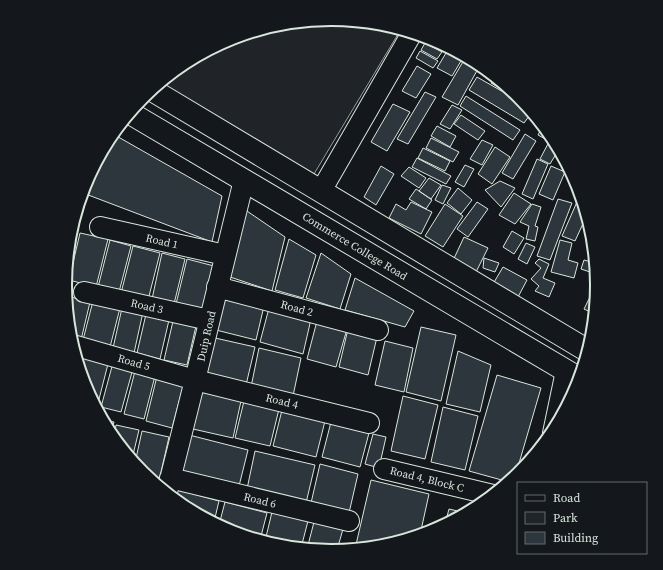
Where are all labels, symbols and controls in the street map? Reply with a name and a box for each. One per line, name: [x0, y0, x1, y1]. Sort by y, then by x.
street label: Commerce College Road: [299, 209, 411, 284]
street label: Road 1: [144, 230, 180, 253]
street label: Road 3: [129, 295, 165, 318]
street label: Road 2: [279, 297, 315, 320]
street label: Duip Road: [193, 309, 220, 363]
street label: Road 5: [116, 351, 152, 374]
street label: Road 4: [264, 390, 300, 413]
street label: Road 4, Block C: [388, 463, 465, 496]
legend: [517, 482, 647, 554]
street label: Road 6: [242, 489, 278, 512]
text: Road: [553, 490, 580, 506]
text: Park: [553, 510, 578, 526]
text: Building: [553, 530, 598, 546]

